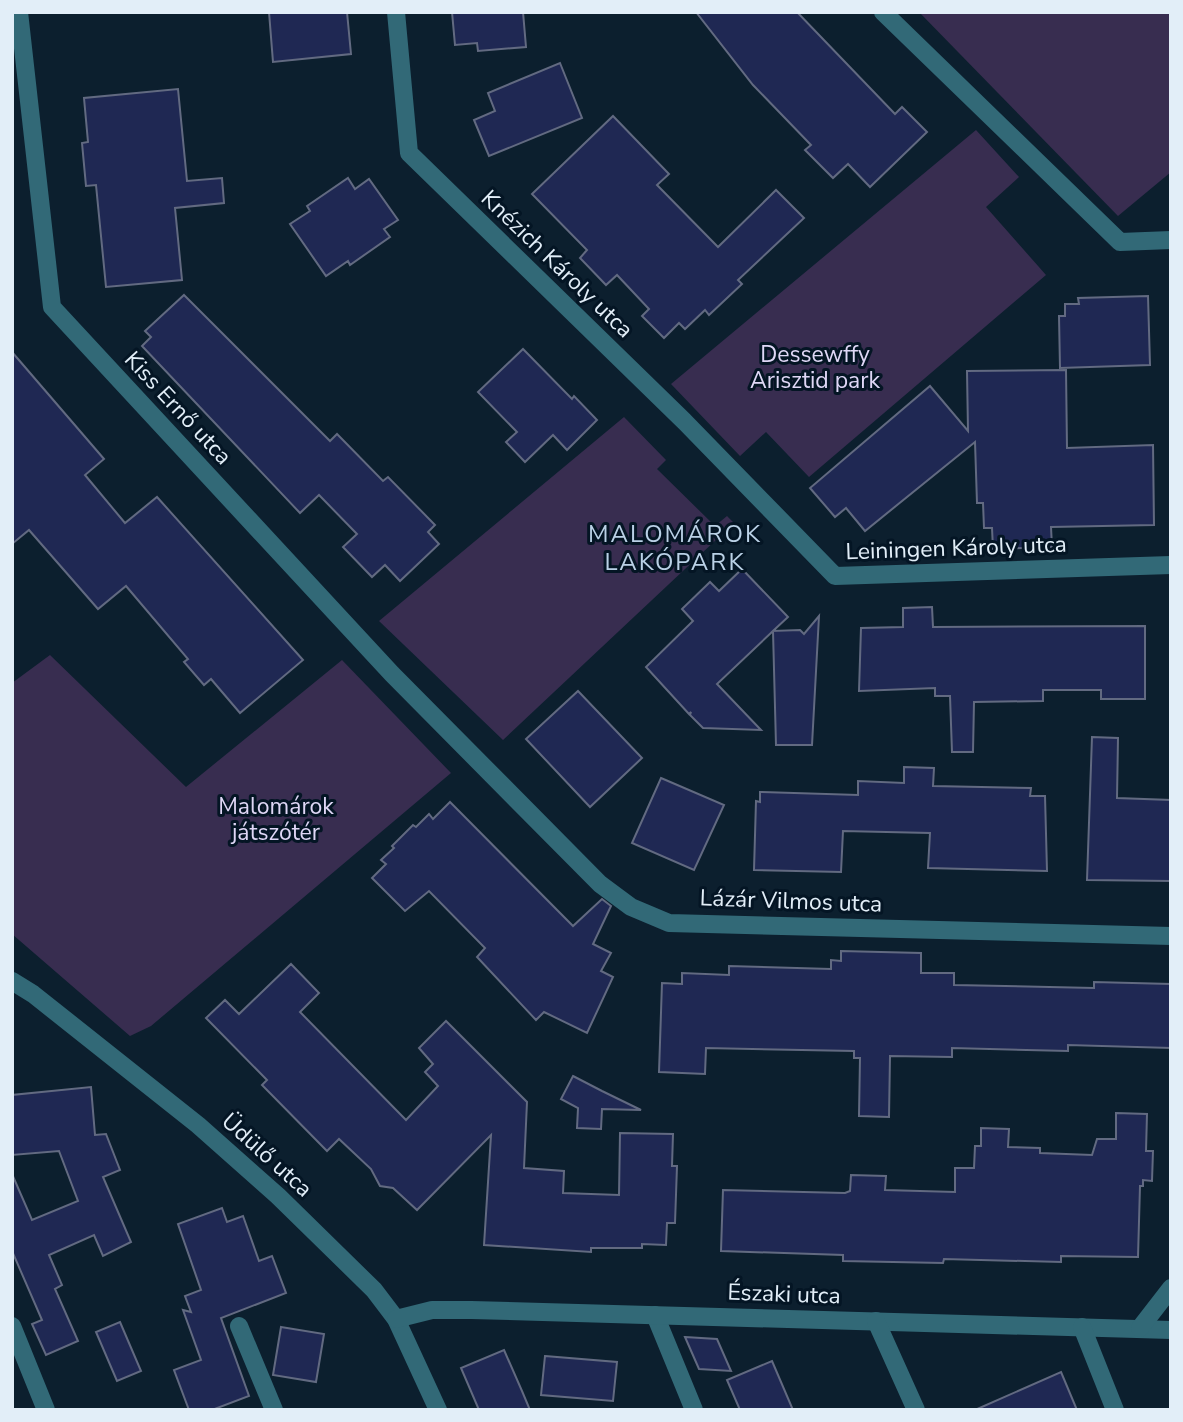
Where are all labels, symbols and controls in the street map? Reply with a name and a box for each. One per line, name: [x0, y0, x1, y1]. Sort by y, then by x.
street label: Knézich Károly utca: [474, 183, 640, 345]
park label: Dessewffy Arisztid park: [750, 339, 880, 396]
street label: Kiss Ernő utca: [117, 344, 239, 472]
district label: MALOMÁROK LAKÓPARK: [588, 518, 762, 578]
street label: Leiningen Károly utca: [845, 529, 1067, 567]
park label: Malomárok játszótér: [218, 791, 334, 848]
street label: Lázár Vilmos utca: [699, 882, 883, 920]
street label: Üdülő utca: [215, 1106, 319, 1204]
street label: Északi utca: [727, 1277, 841, 1311]

